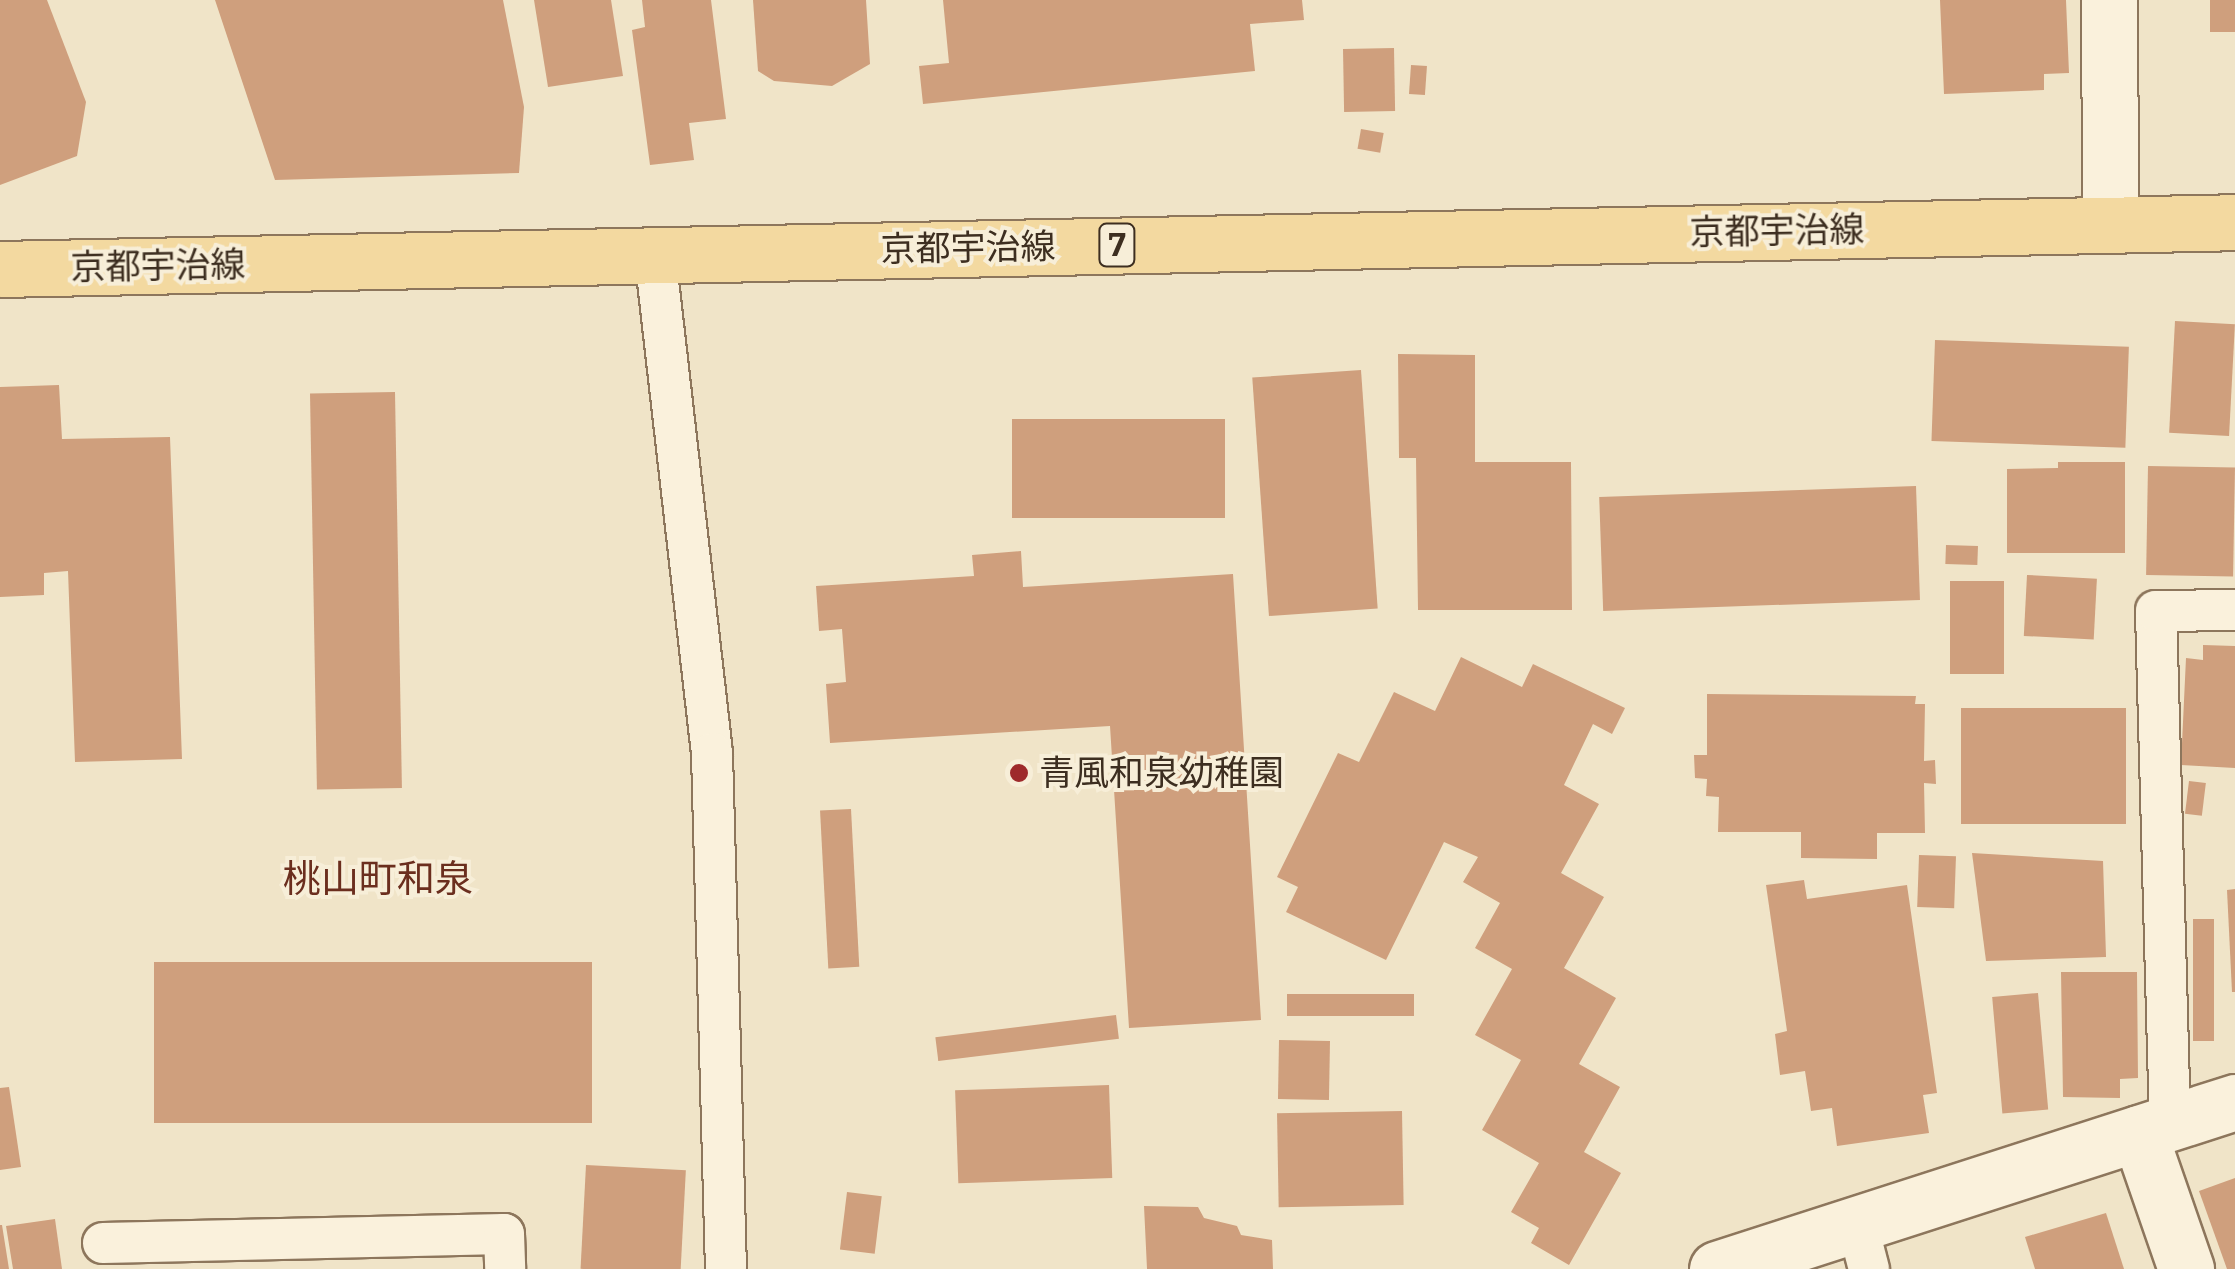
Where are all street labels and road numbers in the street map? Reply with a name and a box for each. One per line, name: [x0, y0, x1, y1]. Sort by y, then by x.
street label: 京都宇治線: [1689, 208, 1865, 254]
road number: 7: [1097, 218, 1137, 272]
street label: 京都宇治線: [880, 225, 1056, 271]
street label: 京都宇治線: [70, 243, 246, 289]

